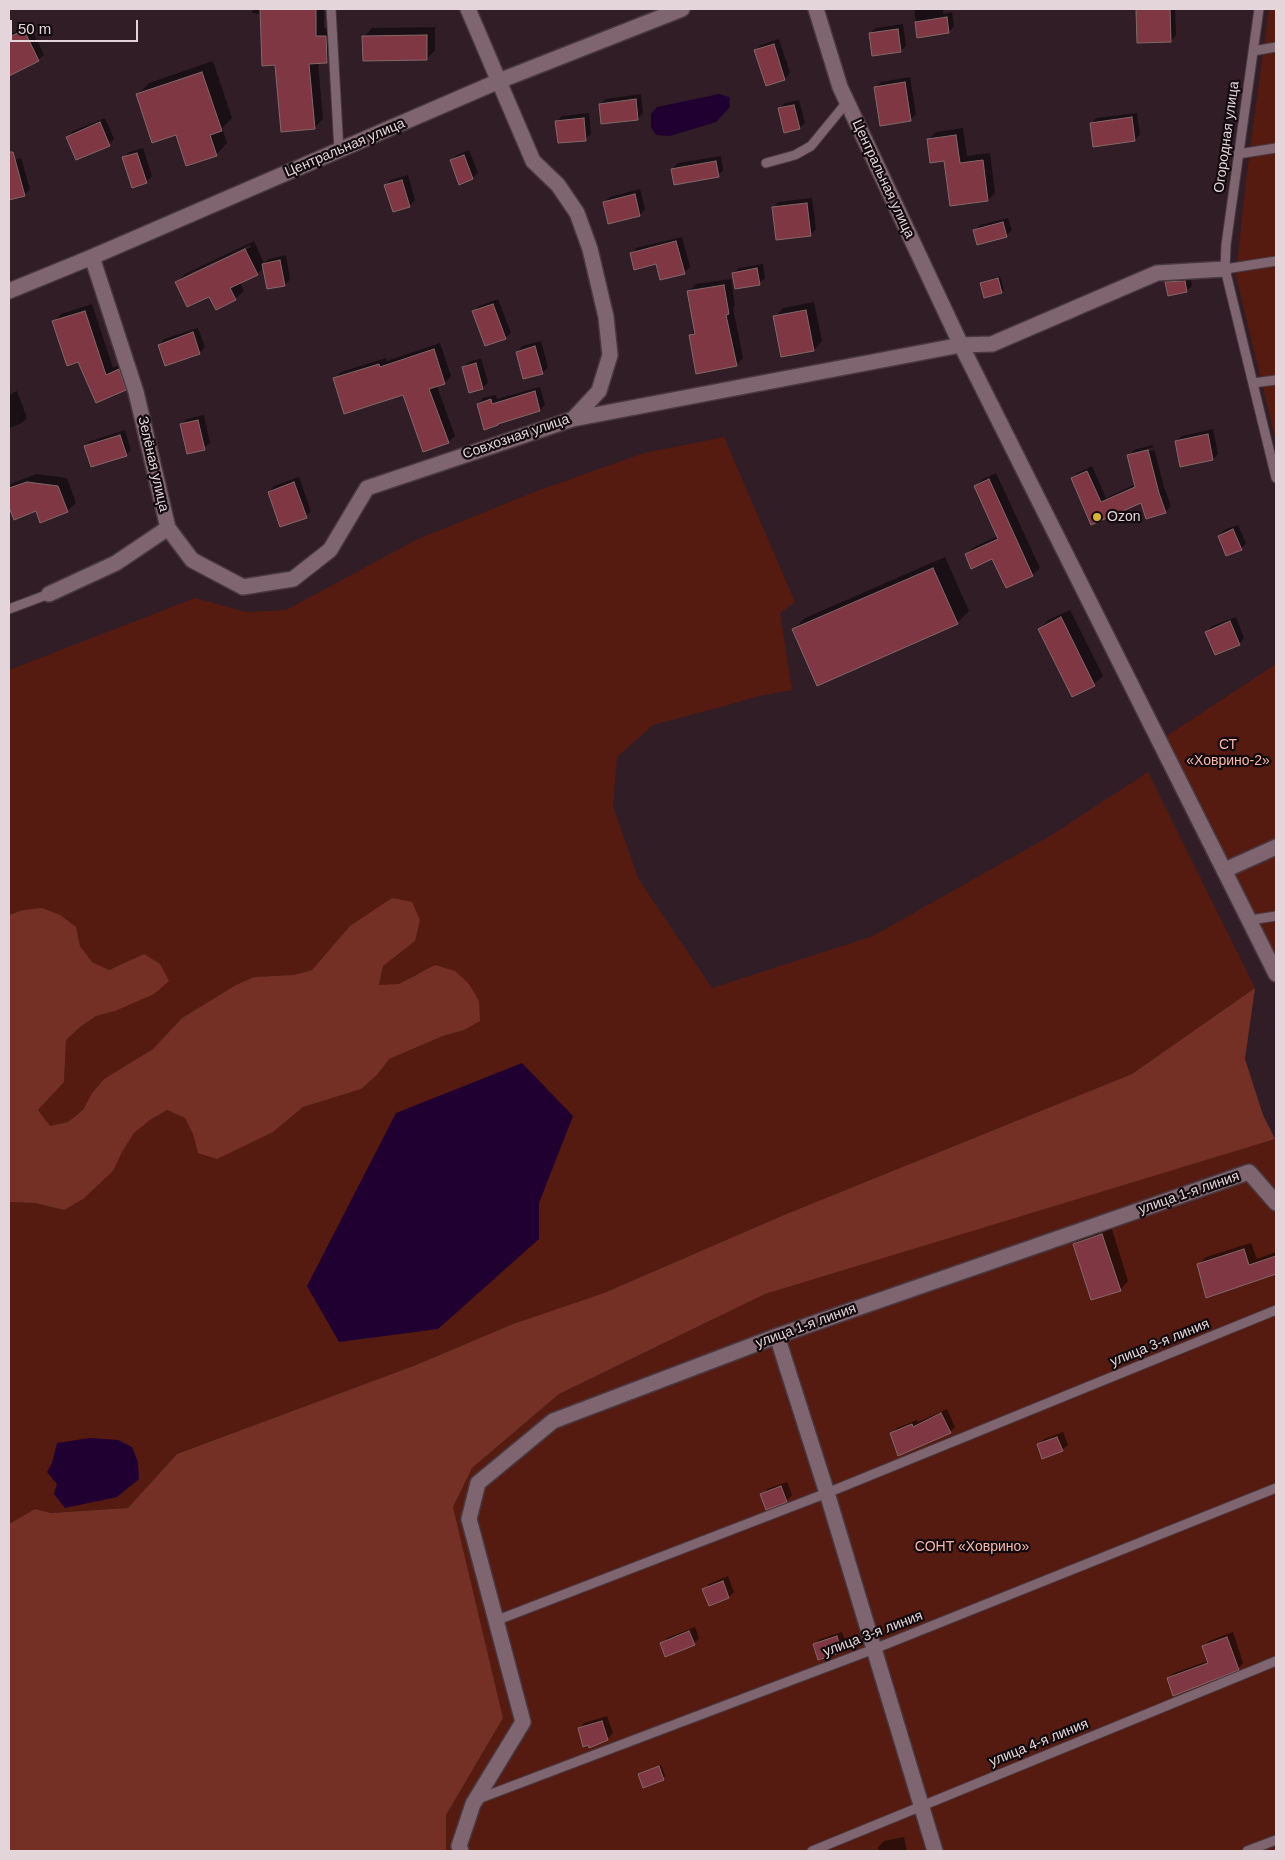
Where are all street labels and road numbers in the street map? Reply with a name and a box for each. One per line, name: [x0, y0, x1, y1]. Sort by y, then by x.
street label: Огородная улица: [1211, 80, 1243, 194]
street label: Центральная улица: [282, 115, 408, 181]
street label: Центральная улица: [848, 117, 918, 241]
street label: Совхозная улица: [460, 411, 572, 463]
street label: Зелёная улица: [134, 415, 172, 513]
street label: улица 1-я линия: [1136, 1168, 1242, 1218]
street label: улица 1-я линия: [754, 1300, 858, 1352]
street label: улица 3-я линия: [1108, 1315, 1212, 1371]
street label: улица 3-я линия: [821, 1607, 925, 1661]
street label: улица 4-я линия: [987, 1715, 1091, 1771]

